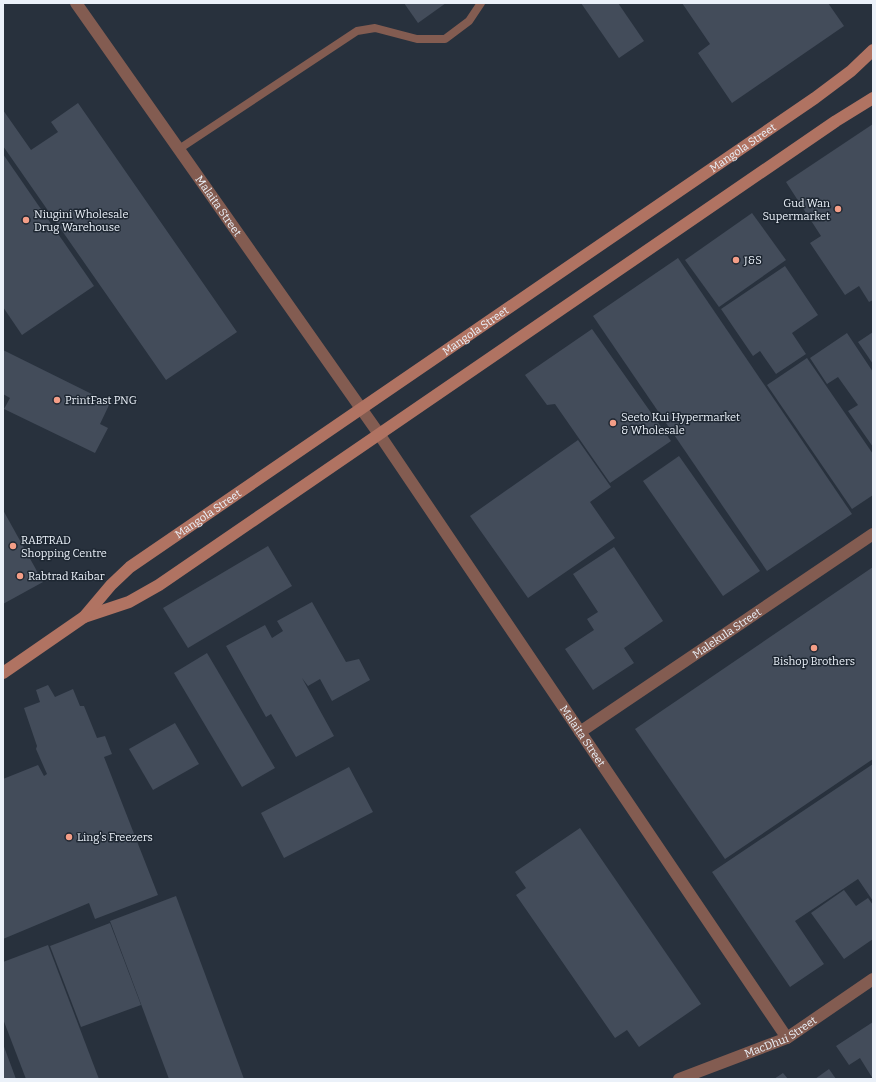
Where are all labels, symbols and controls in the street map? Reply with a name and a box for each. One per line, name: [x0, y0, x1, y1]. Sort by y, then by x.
street label: Mangola Street: [707, 120, 778, 175]
street label: Malaita Street: [193, 173, 244, 239]
place label: Gud Wan Supermarket: [762, 197, 830, 223]
marker: Gud Wan Supermarket: [833, 204, 843, 214]
place label: Niugini Wholesale Drug Warehouse: [34, 208, 128, 234]
marker: Niugini Wholesale Drug Warehouse: [21, 215, 31, 225]
place label: J&S: [743, 254, 762, 267]
marker: J&S: [731, 255, 741, 265]
street label: Mangola Street: [440, 303, 511, 358]
place label: PrintFast PNG: [65, 394, 137, 407]
marker: PrintFast PNG: [52, 395, 62, 405]
place label: Seeto Kui Hypermarket & Wholesale: [621, 411, 740, 437]
marker: Seeto Kui Hypermarket & Wholesale: [608, 418, 618, 428]
street label: Mangola Street: [172, 486, 244, 541]
place label: RABTRAD Shopping Centre: [21, 534, 107, 560]
marker: RABTRAD Shopping Centre: [8, 541, 18, 551]
place label: Rabtrad Kaibar: [28, 570, 105, 583]
marker: Rabtrad Kaibar: [15, 571, 25, 581]
street label: Malekula Street: [690, 605, 764, 661]
marker: Bishop Brothers: [809, 643, 819, 653]
place label: Bishop Brothers: [773, 655, 855, 668]
street label: Malaita Street: [558, 703, 608, 769]
place label: Ling's Freezers: [77, 831, 153, 844]
marker: Ling's Freezers: [64, 832, 74, 842]
street label: MacDhui Street: [742, 1013, 819, 1060]

